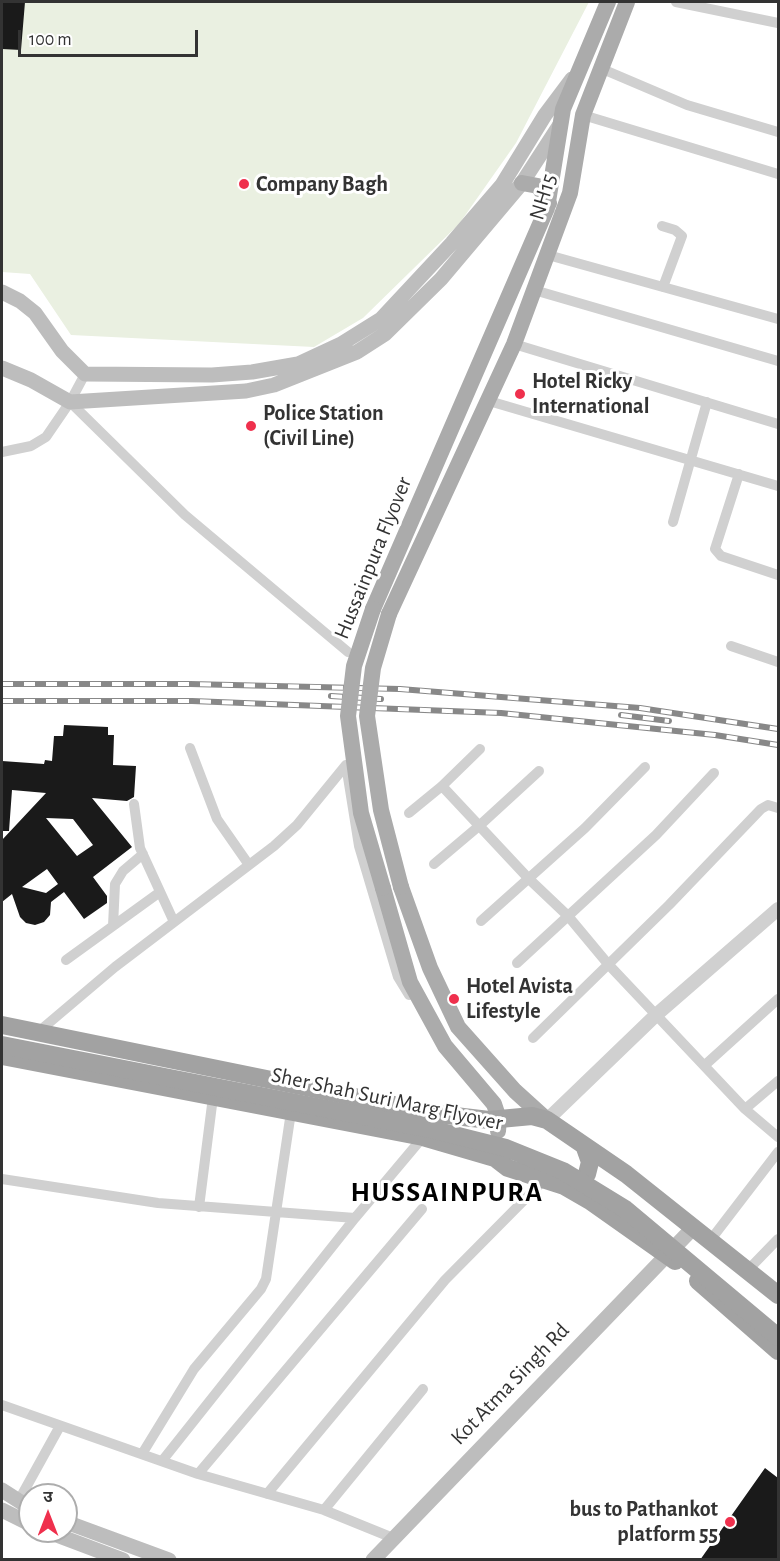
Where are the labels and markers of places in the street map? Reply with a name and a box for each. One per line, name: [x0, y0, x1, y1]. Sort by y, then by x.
place label: Company Bagh: [256, 171, 388, 197]
marker: Company Bagh: [237, 177, 251, 191]
place label: Hotel Ricky International: [532, 368, 649, 420]
marker: Hotel Ricky International: [513, 387, 527, 401]
place label: Police Station (Civil Line): [263, 400, 384, 452]
marker: Police Station (Civil Line): [244, 419, 258, 433]
place label: Hotel Avista Lifestyle: [466, 973, 573, 1024]
marker: Hotel Avista Lifestyle: [447, 992, 461, 1006]
place label: bus to Pathankot platform 55: [569, 1496, 718, 1548]
marker: bus to Pathankot platform 55: [723, 1515, 737, 1529]

